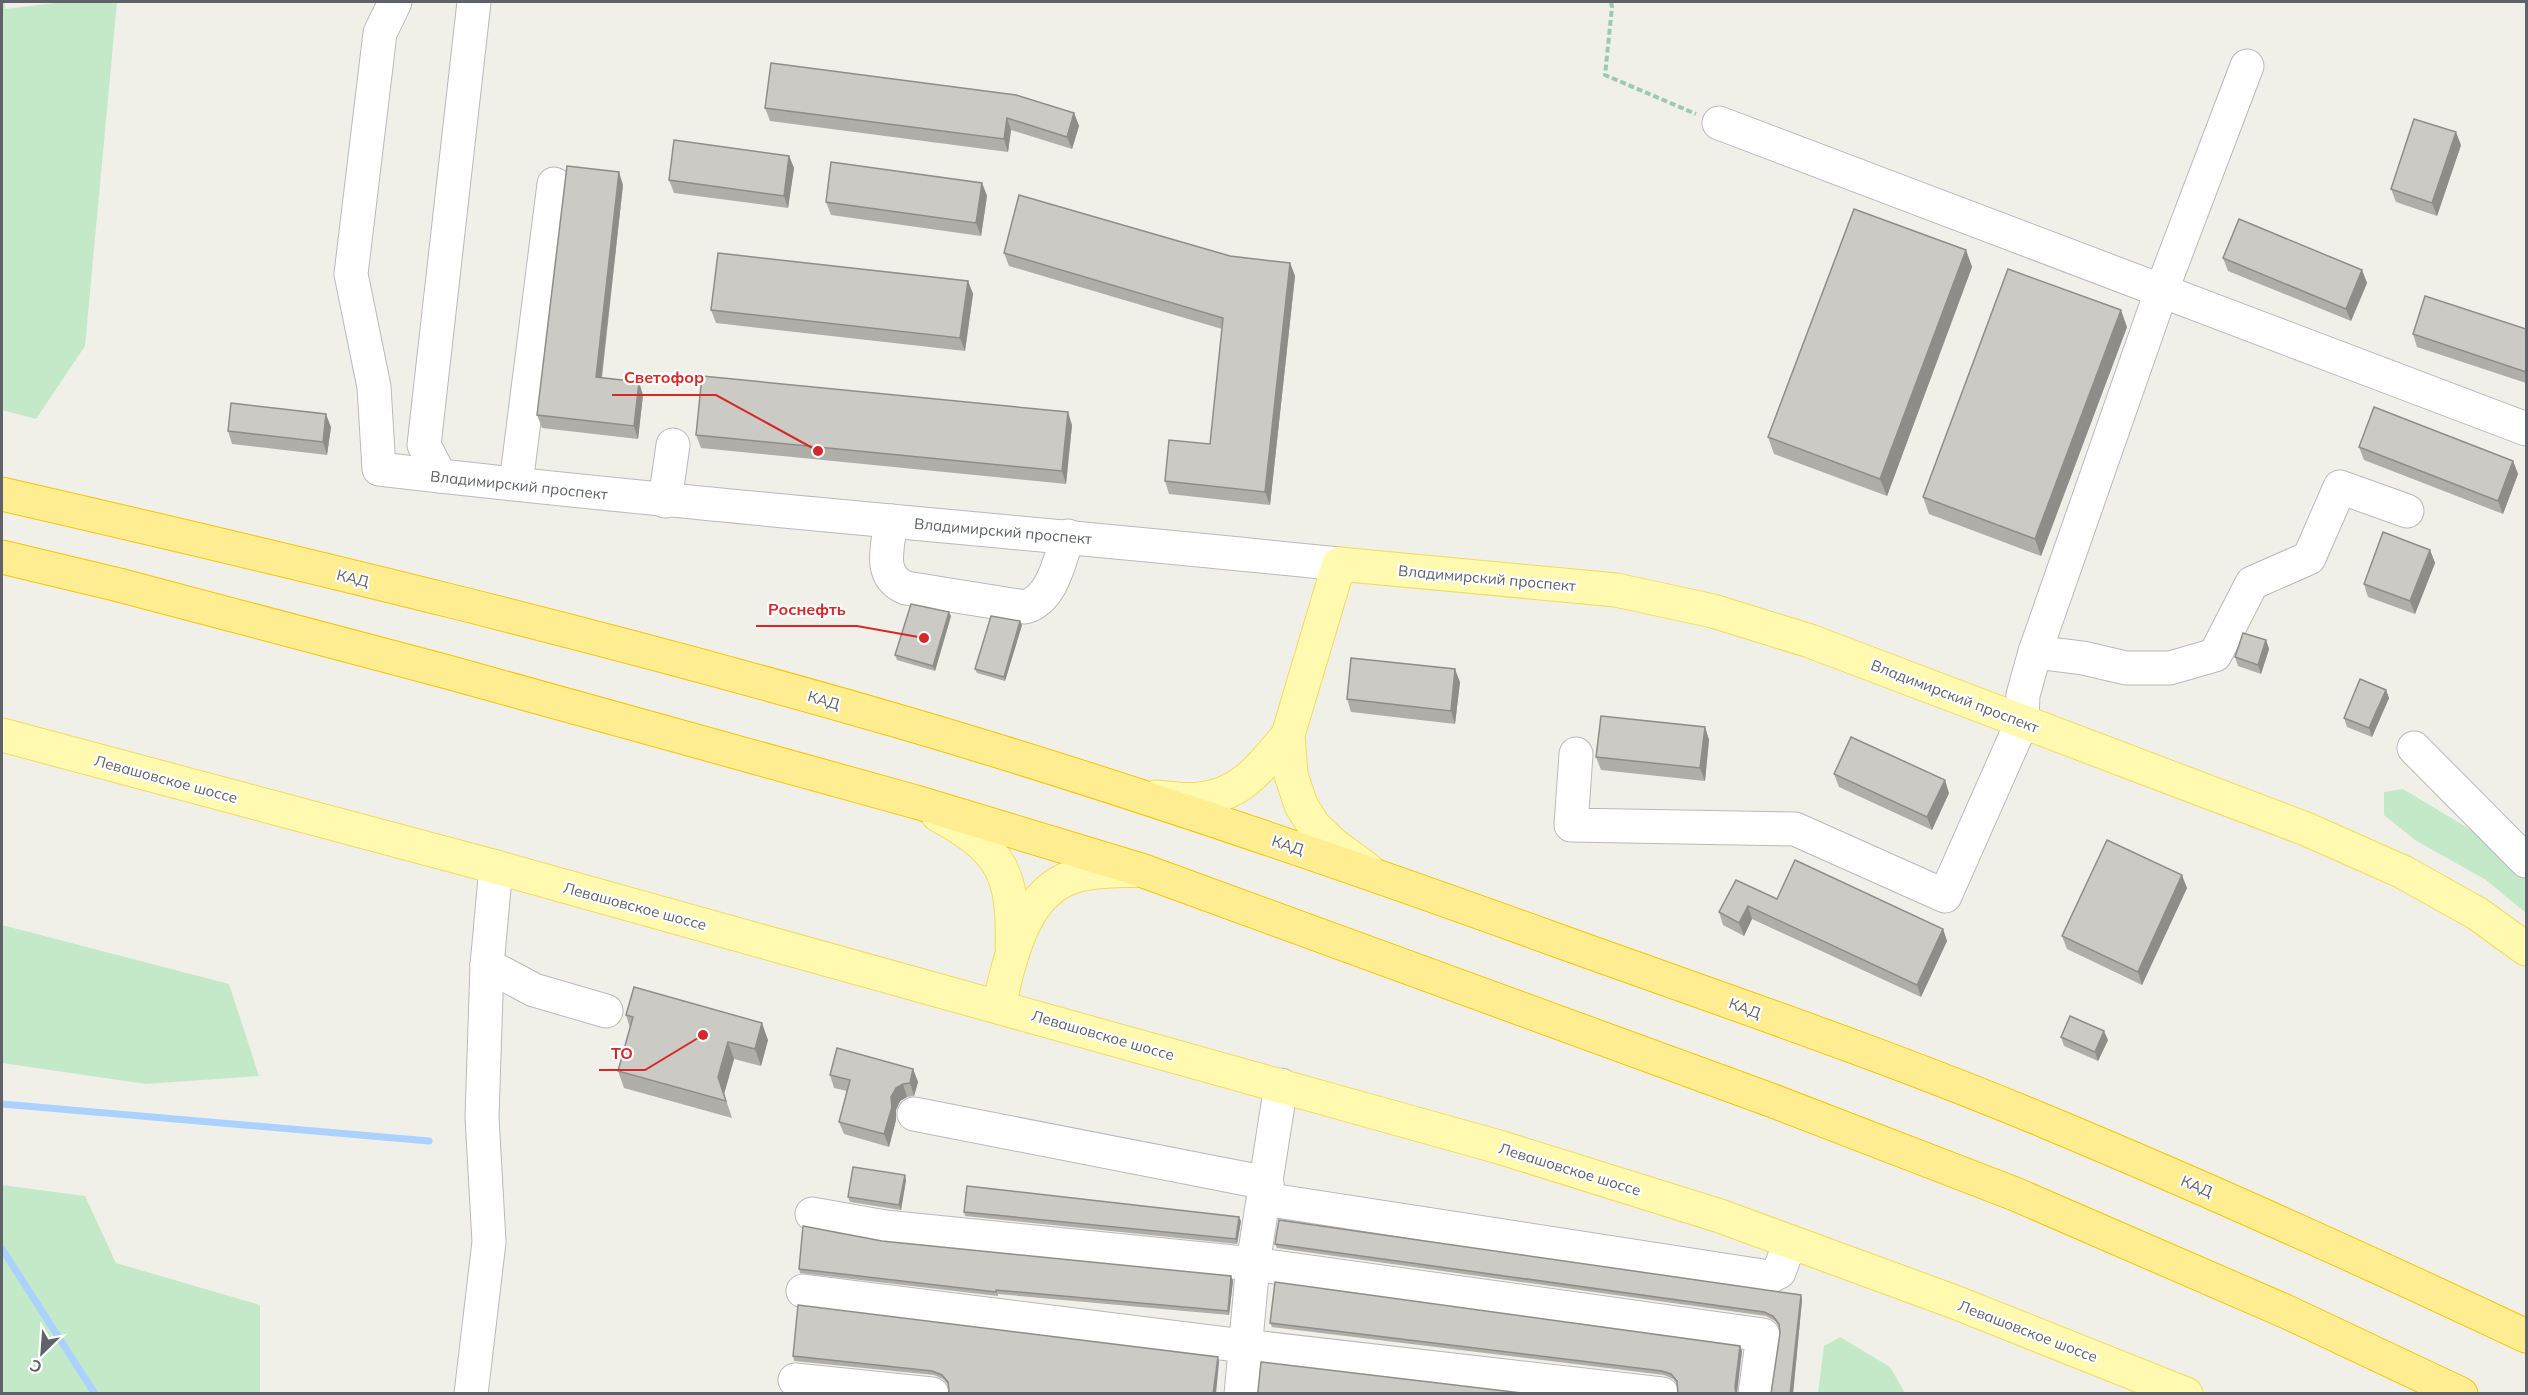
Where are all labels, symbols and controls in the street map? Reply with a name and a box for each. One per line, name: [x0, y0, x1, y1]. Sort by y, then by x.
callout: Светофор: [612, 361, 716, 395]
text: Светофор: [624, 367, 704, 387]
street label: Владимирский проспект: [429, 466, 609, 504]
street label: Владимирский проспект: [913, 514, 1093, 548]
street label: Владимирский проспект: [1397, 561, 1577, 595]
street label: КАД: [335, 565, 371, 591]
callout: Роснефть: [756, 592, 857, 626]
text: Роснефть: [768, 599, 846, 619]
street label: Владимирский проспект: [1868, 655, 2042, 737]
street label: КАД: [806, 686, 842, 714]
street label: Левашовское шоссе: [92, 751, 240, 807]
street label: КАД: [1270, 831, 1306, 859]
street label: Левашовское шоссе: [561, 878, 709, 934]
street label: КАД: [1726, 993, 1764, 1023]
street label: Левашовское шоссе: [1029, 1006, 1177, 1064]
callout: ТО: [599, 1036, 645, 1070]
text: ТО: [611, 1043, 633, 1063]
street label: Левашовское шоссе: [1497, 1138, 1643, 1200]
street label: КАД: [2178, 1171, 2216, 1201]
street label: Левашовское шоссе: [1956, 1296, 2100, 1366]
north arrow: [12, 1323, 72, 1383]
text: С: [26, 1355, 45, 1378]

